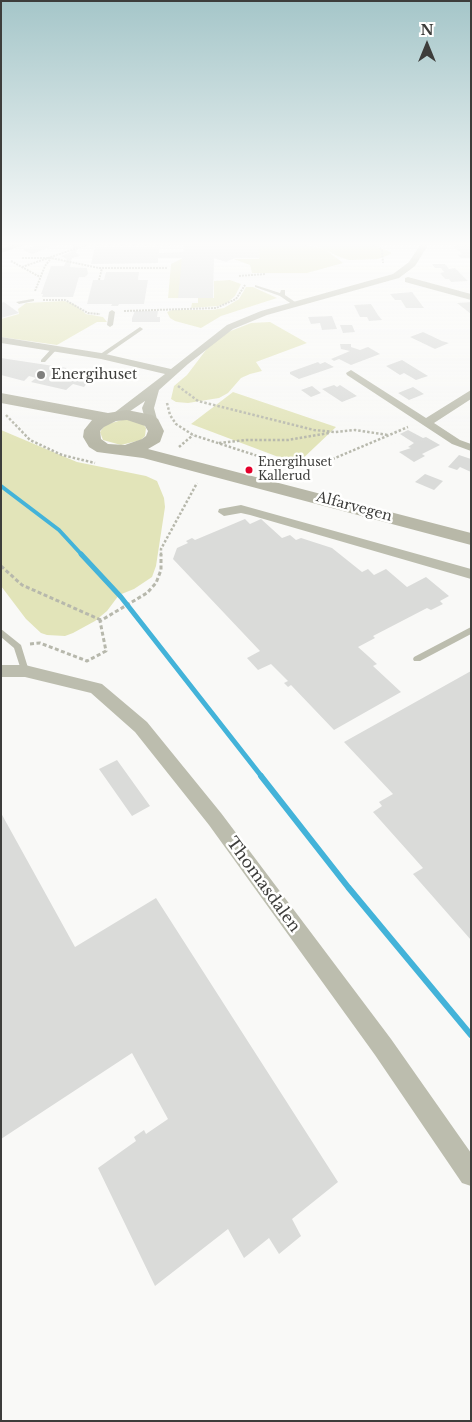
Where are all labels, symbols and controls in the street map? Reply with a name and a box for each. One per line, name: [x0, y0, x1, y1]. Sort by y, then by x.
north arrow: [402, 20, 452, 70]
text: N: [420, 21, 434, 39]
place label: Energihuset: [51, 367, 137, 383]
marker: Energihuset: [35, 369, 47, 381]
place label: Energihuset Kallerud: [258, 456, 332, 484]
marker: Energihuset Kallerud: [244, 465, 254, 475]
street label: Alfarvegen: [314, 489, 394, 525]
street label: Thomasdalen: [222, 834, 304, 936]

